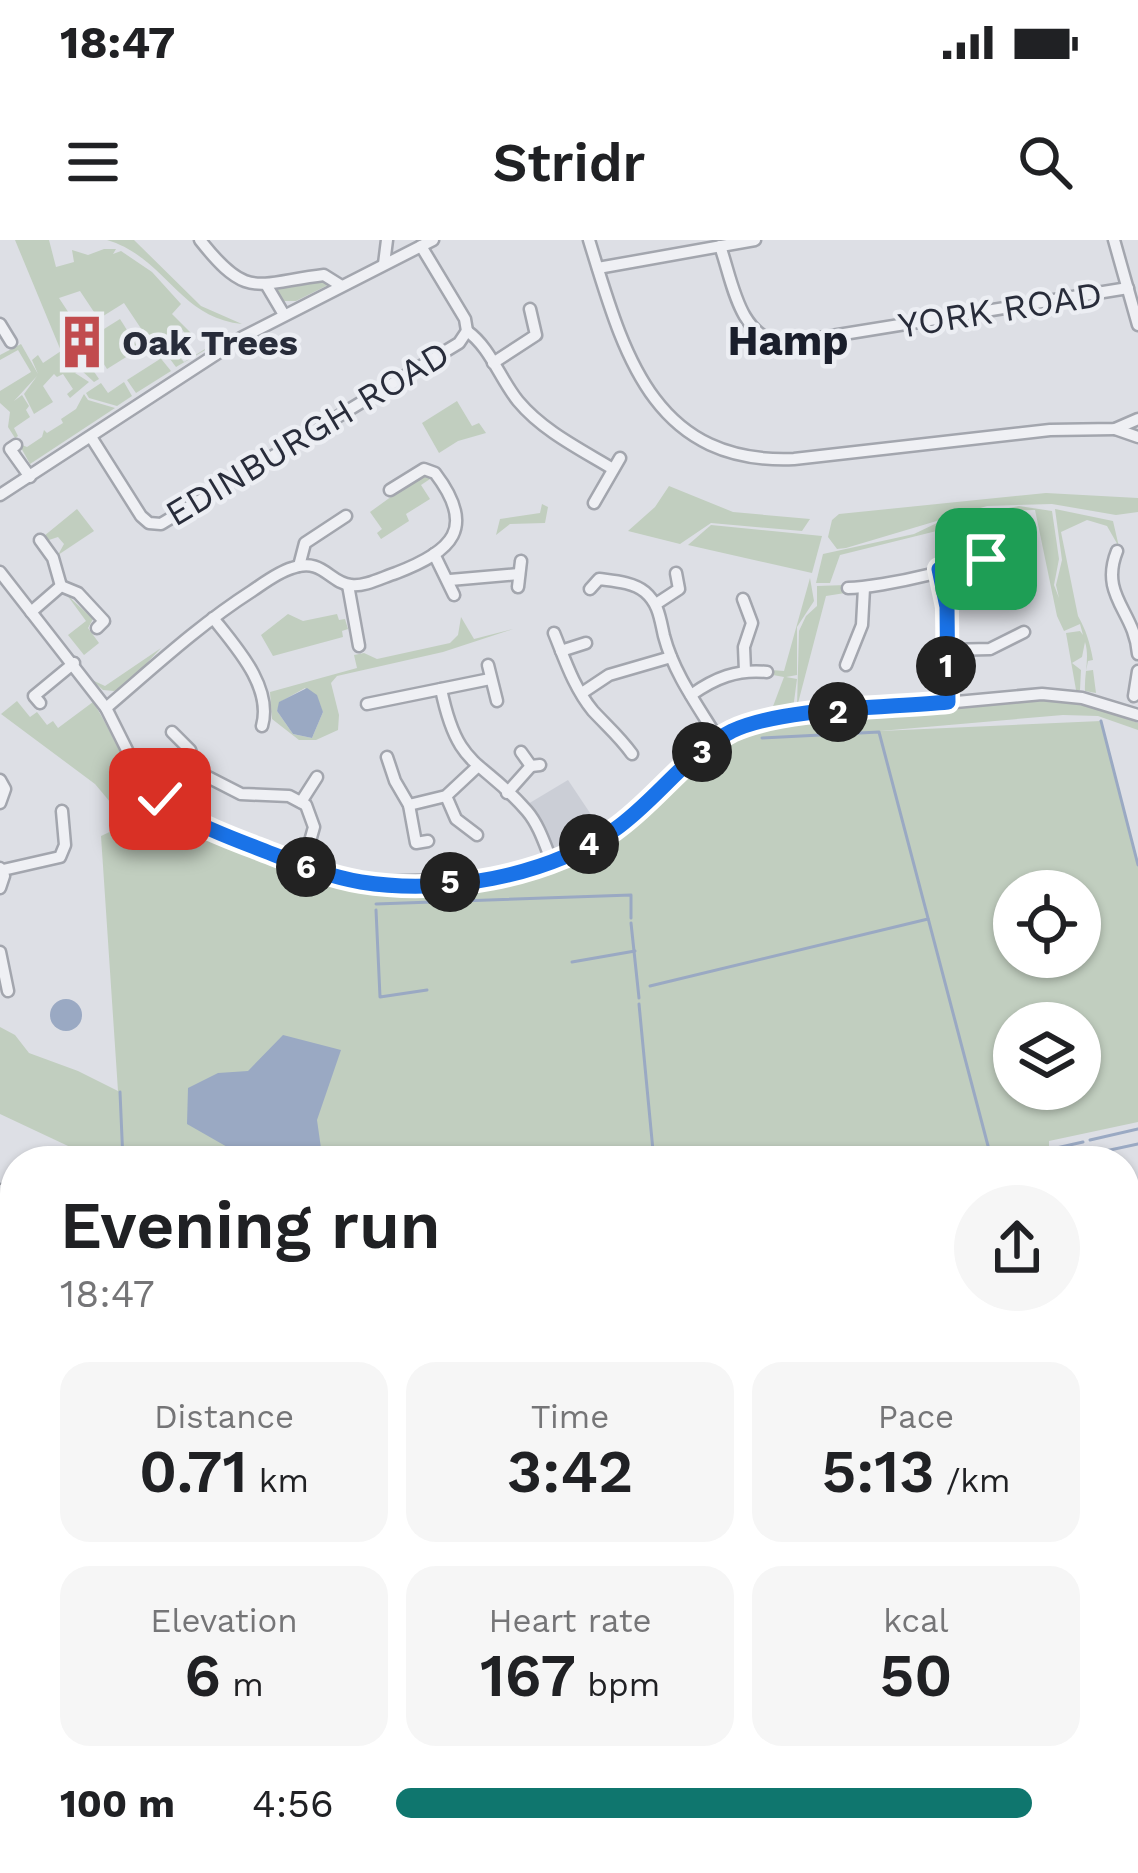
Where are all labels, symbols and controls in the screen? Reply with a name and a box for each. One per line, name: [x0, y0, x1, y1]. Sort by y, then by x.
text: 18:47: [60, 16, 175, 69]
icon: menu: [60, 129, 126, 195]
icon: search: [1012, 129, 1078, 195]
text: Stridr: [493, 131, 645, 194]
street label: YORK ROAD: [895, 273, 1105, 347]
building icon: Oak Trees: [53, 313, 111, 371]
district label: Hamp: [727, 316, 849, 365]
place label: Oak Trees: [122, 322, 298, 364]
street label: EDINBURGH ROAD: [158, 333, 457, 535]
pin: [935, 508, 1037, 610]
icon: arrive: [953, 526, 1019, 592]
pin: 1: [916, 636, 976, 696]
text: 1: [939, 646, 953, 685]
pin: 2: [808, 682, 868, 742]
text: 2: [828, 692, 848, 731]
pin: 3: [672, 722, 732, 782]
text: 3: [692, 732, 712, 771]
pin: [109, 748, 211, 850]
icon: check: [127, 766, 193, 832]
pin: 4: [559, 814, 619, 874]
text: 4: [578, 824, 600, 863]
pin: 6: [276, 837, 336, 897]
text: 6: [296, 847, 316, 886]
pin: 5: [420, 852, 480, 912]
text: 5: [440, 862, 460, 901]
map controls: [993, 870, 1101, 1110]
button: locate: [993, 870, 1101, 978]
button: layers: [993, 1002, 1101, 1110]
button: share: [954, 1185, 1080, 1311]
text: Evening run: [60, 1187, 441, 1264]
text: 18:47: [60, 1271, 155, 1316]
text: Distance: [154, 1397, 294, 1436]
text: Time: [531, 1397, 609, 1436]
text: Pace: [878, 1397, 954, 1436]
text: 0.71: [139, 1436, 247, 1507]
text: 3:42: [507, 1436, 633, 1507]
text: 5:13: [821, 1436, 935, 1507]
text: km: [247, 1461, 309, 1500]
text: /km: [935, 1461, 1011, 1500]
text: Elevation: [150, 1601, 298, 1640]
text: Heart rate: [488, 1601, 652, 1640]
text: kcal: [883, 1601, 949, 1640]
text: 6: [184, 1640, 221, 1711]
text: 167: [480, 1640, 576, 1711]
text: 50: [879, 1640, 953, 1711]
text: m: [221, 1665, 264, 1704]
text: bpm: [576, 1665, 660, 1704]
text: 100 m: [60, 1781, 175, 1826]
text: 4:56: [252, 1781, 334, 1826]

